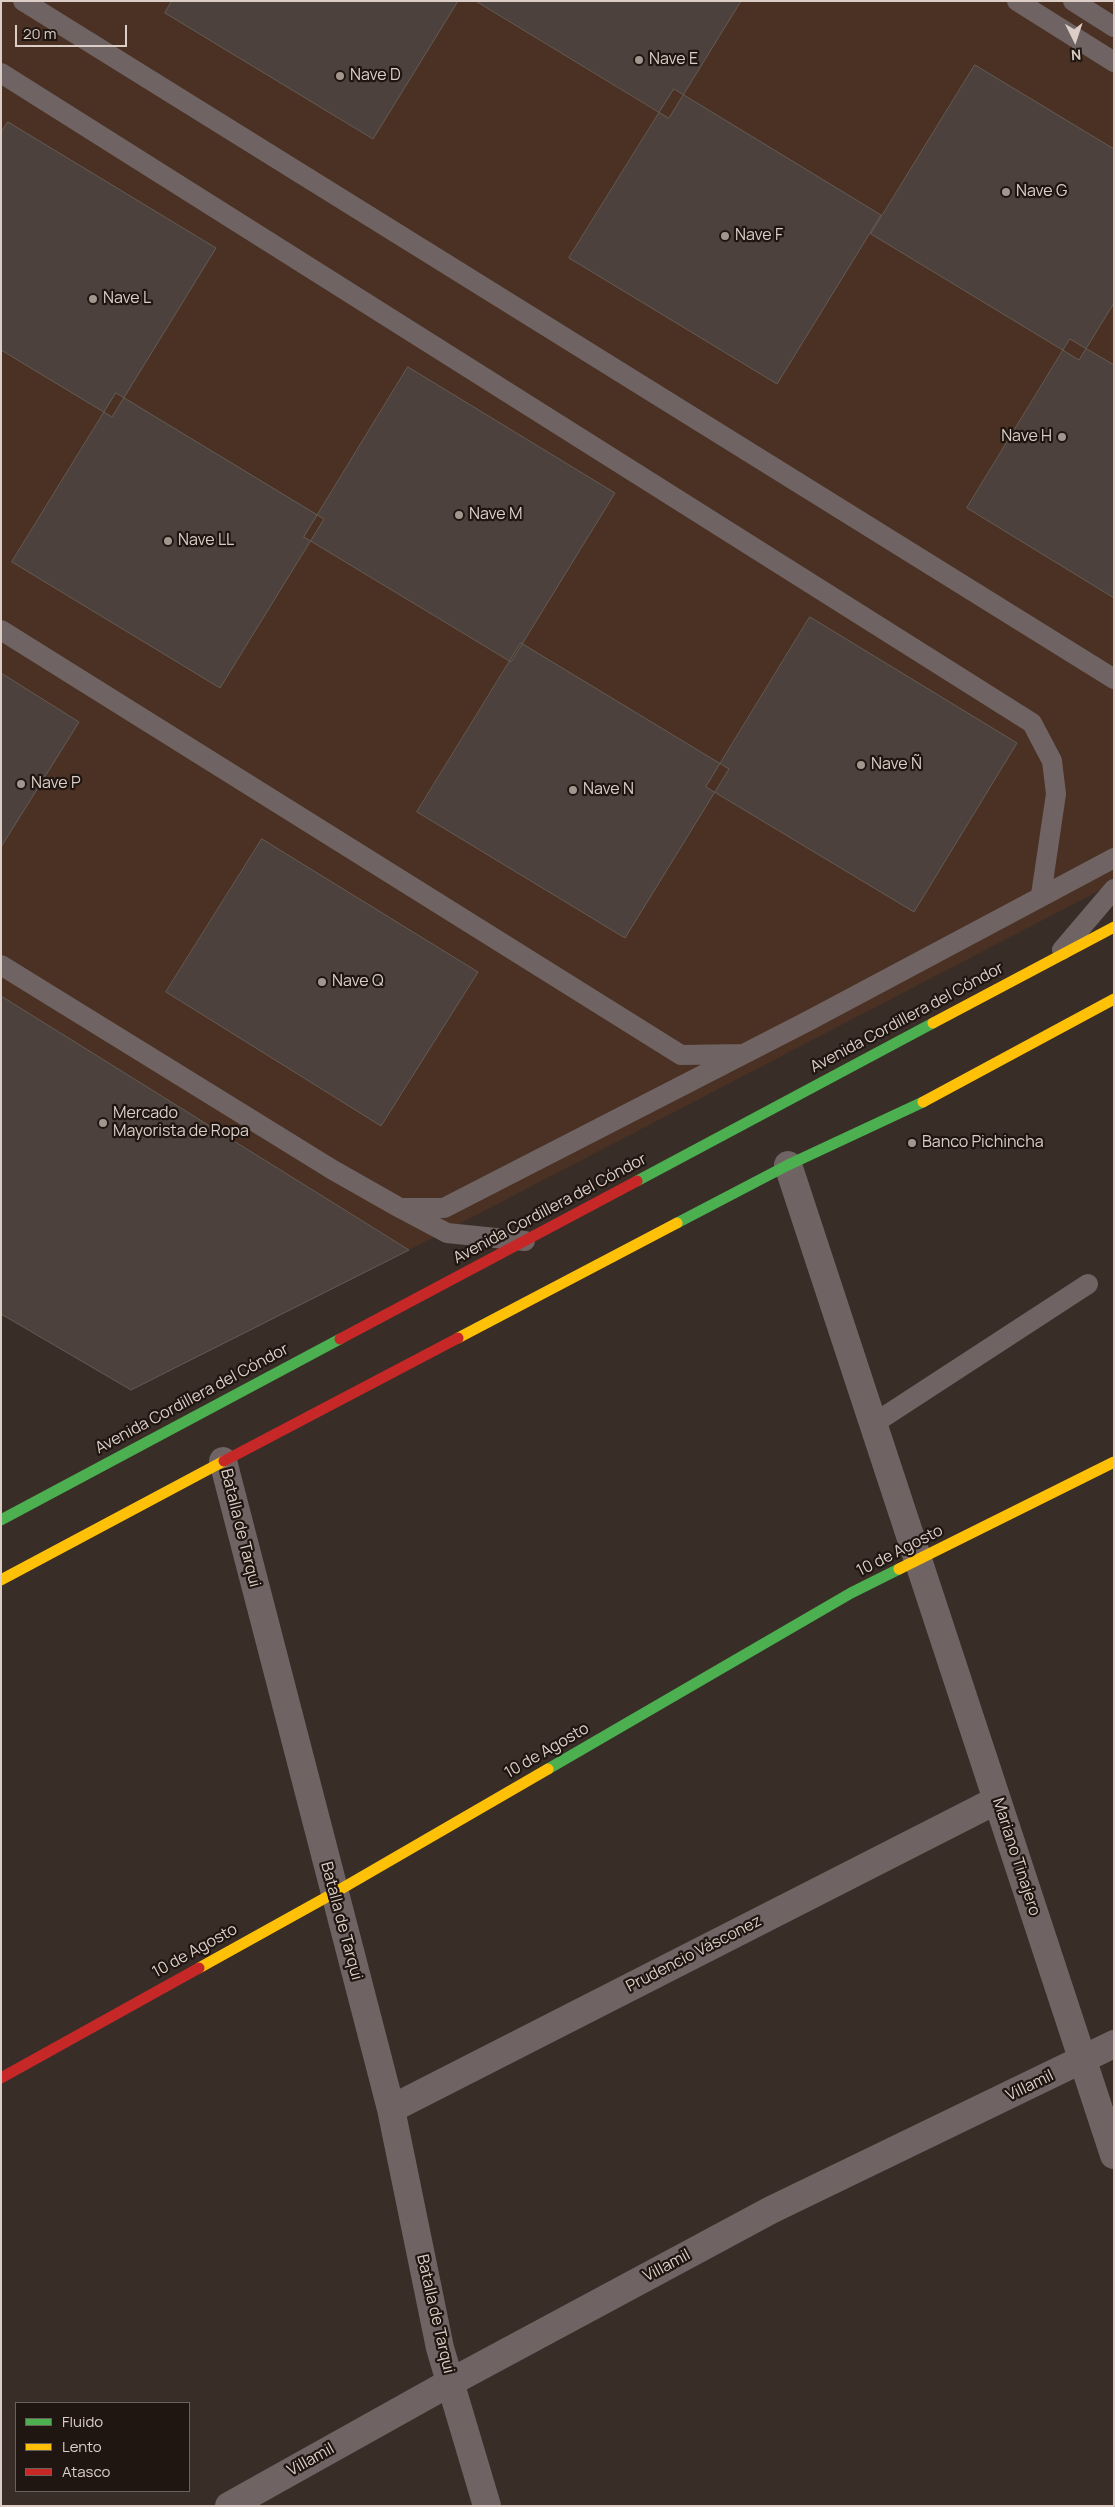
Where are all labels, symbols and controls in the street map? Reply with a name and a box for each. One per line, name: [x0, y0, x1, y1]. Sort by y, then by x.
scale bar: [18, 15, 130, 47]
north arrow: [1050, 15, 1100, 65]
text: 20 m: [23, 23, 56, 44]
text: N: [1070, 46, 1082, 65]
place label: Nave E: [649, 50, 698, 70]
marker: Nave E: [633, 54, 645, 66]
place label: Nave D: [350, 66, 401, 86]
marker: Nave D: [334, 70, 346, 82]
place label: Nave G: [1016, 182, 1067, 202]
marker: Nave G: [1000, 186, 1012, 198]
place label: Nave F: [735, 226, 783, 246]
marker: Nave F: [719, 230, 731, 242]
place label: Nave L: [103, 289, 151, 309]
marker: Nave L: [87, 293, 99, 305]
place label: Nave H: [1001, 427, 1052, 447]
marker: Nave H: [1056, 431, 1068, 443]
place label: Nave M: [469, 505, 522, 525]
marker: Nave M: [453, 509, 465, 521]
place label: Nave LL: [178, 531, 234, 551]
marker: Nave LL: [162, 535, 174, 547]
place label: Nave Ñ: [871, 755, 922, 775]
marker: Nave Ñ: [855, 759, 867, 771]
place label: Nave P: [31, 774, 81, 794]
marker: Nave P: [15, 778, 27, 790]
place label: Nave N: [583, 780, 634, 800]
marker: Nave N: [567, 784, 579, 796]
street label: Avenida Cordillera del Cóndor: [807, 959, 1007, 1077]
place label: Nave Q: [332, 972, 383, 992]
marker: Nave Q: [316, 976, 328, 988]
place label: Mercado Mayorista de Ropa: [113, 1104, 249, 1142]
marker: Mercado Mayorista de Ropa: [97, 1117, 109, 1129]
place label: Banco Pichincha: [922, 1133, 1044, 1153]
marker: Banco Pichincha: [906, 1137, 918, 1149]
street label: Avenida Cordillera del Cóndor: [450, 1150, 650, 1268]
street label: Avenida Cordillera del Cóndor: [92, 1340, 292, 1458]
street label: Batalla de Tarqui: [216, 1467, 264, 1589]
street label: 10 de Agosto: [854, 1521, 946, 1581]
street label: 10 de Agosto: [501, 1719, 593, 1783]
street label: Mariano Tinajero: [988, 1796, 1044, 1918]
street label: Batalla de Tarqui: [316, 1860, 366, 1982]
street label: Prudencio Vásconez: [623, 1911, 765, 1997]
street label: 10 de Agosto: [149, 1920, 241, 1982]
street label: Villamil: [1003, 2066, 1057, 2106]
street label: Villamil: [640, 2246, 694, 2286]
street label: Batalla de Tarqui: [412, 2253, 458, 2375]
legend: [15, 2402, 190, 2492]
text: Fluido: [62, 2411, 103, 2432]
text: Lento: [62, 2436, 102, 2457]
street label: Villamil: [284, 2439, 338, 2481]
text: Atasco: [62, 2461, 110, 2482]

